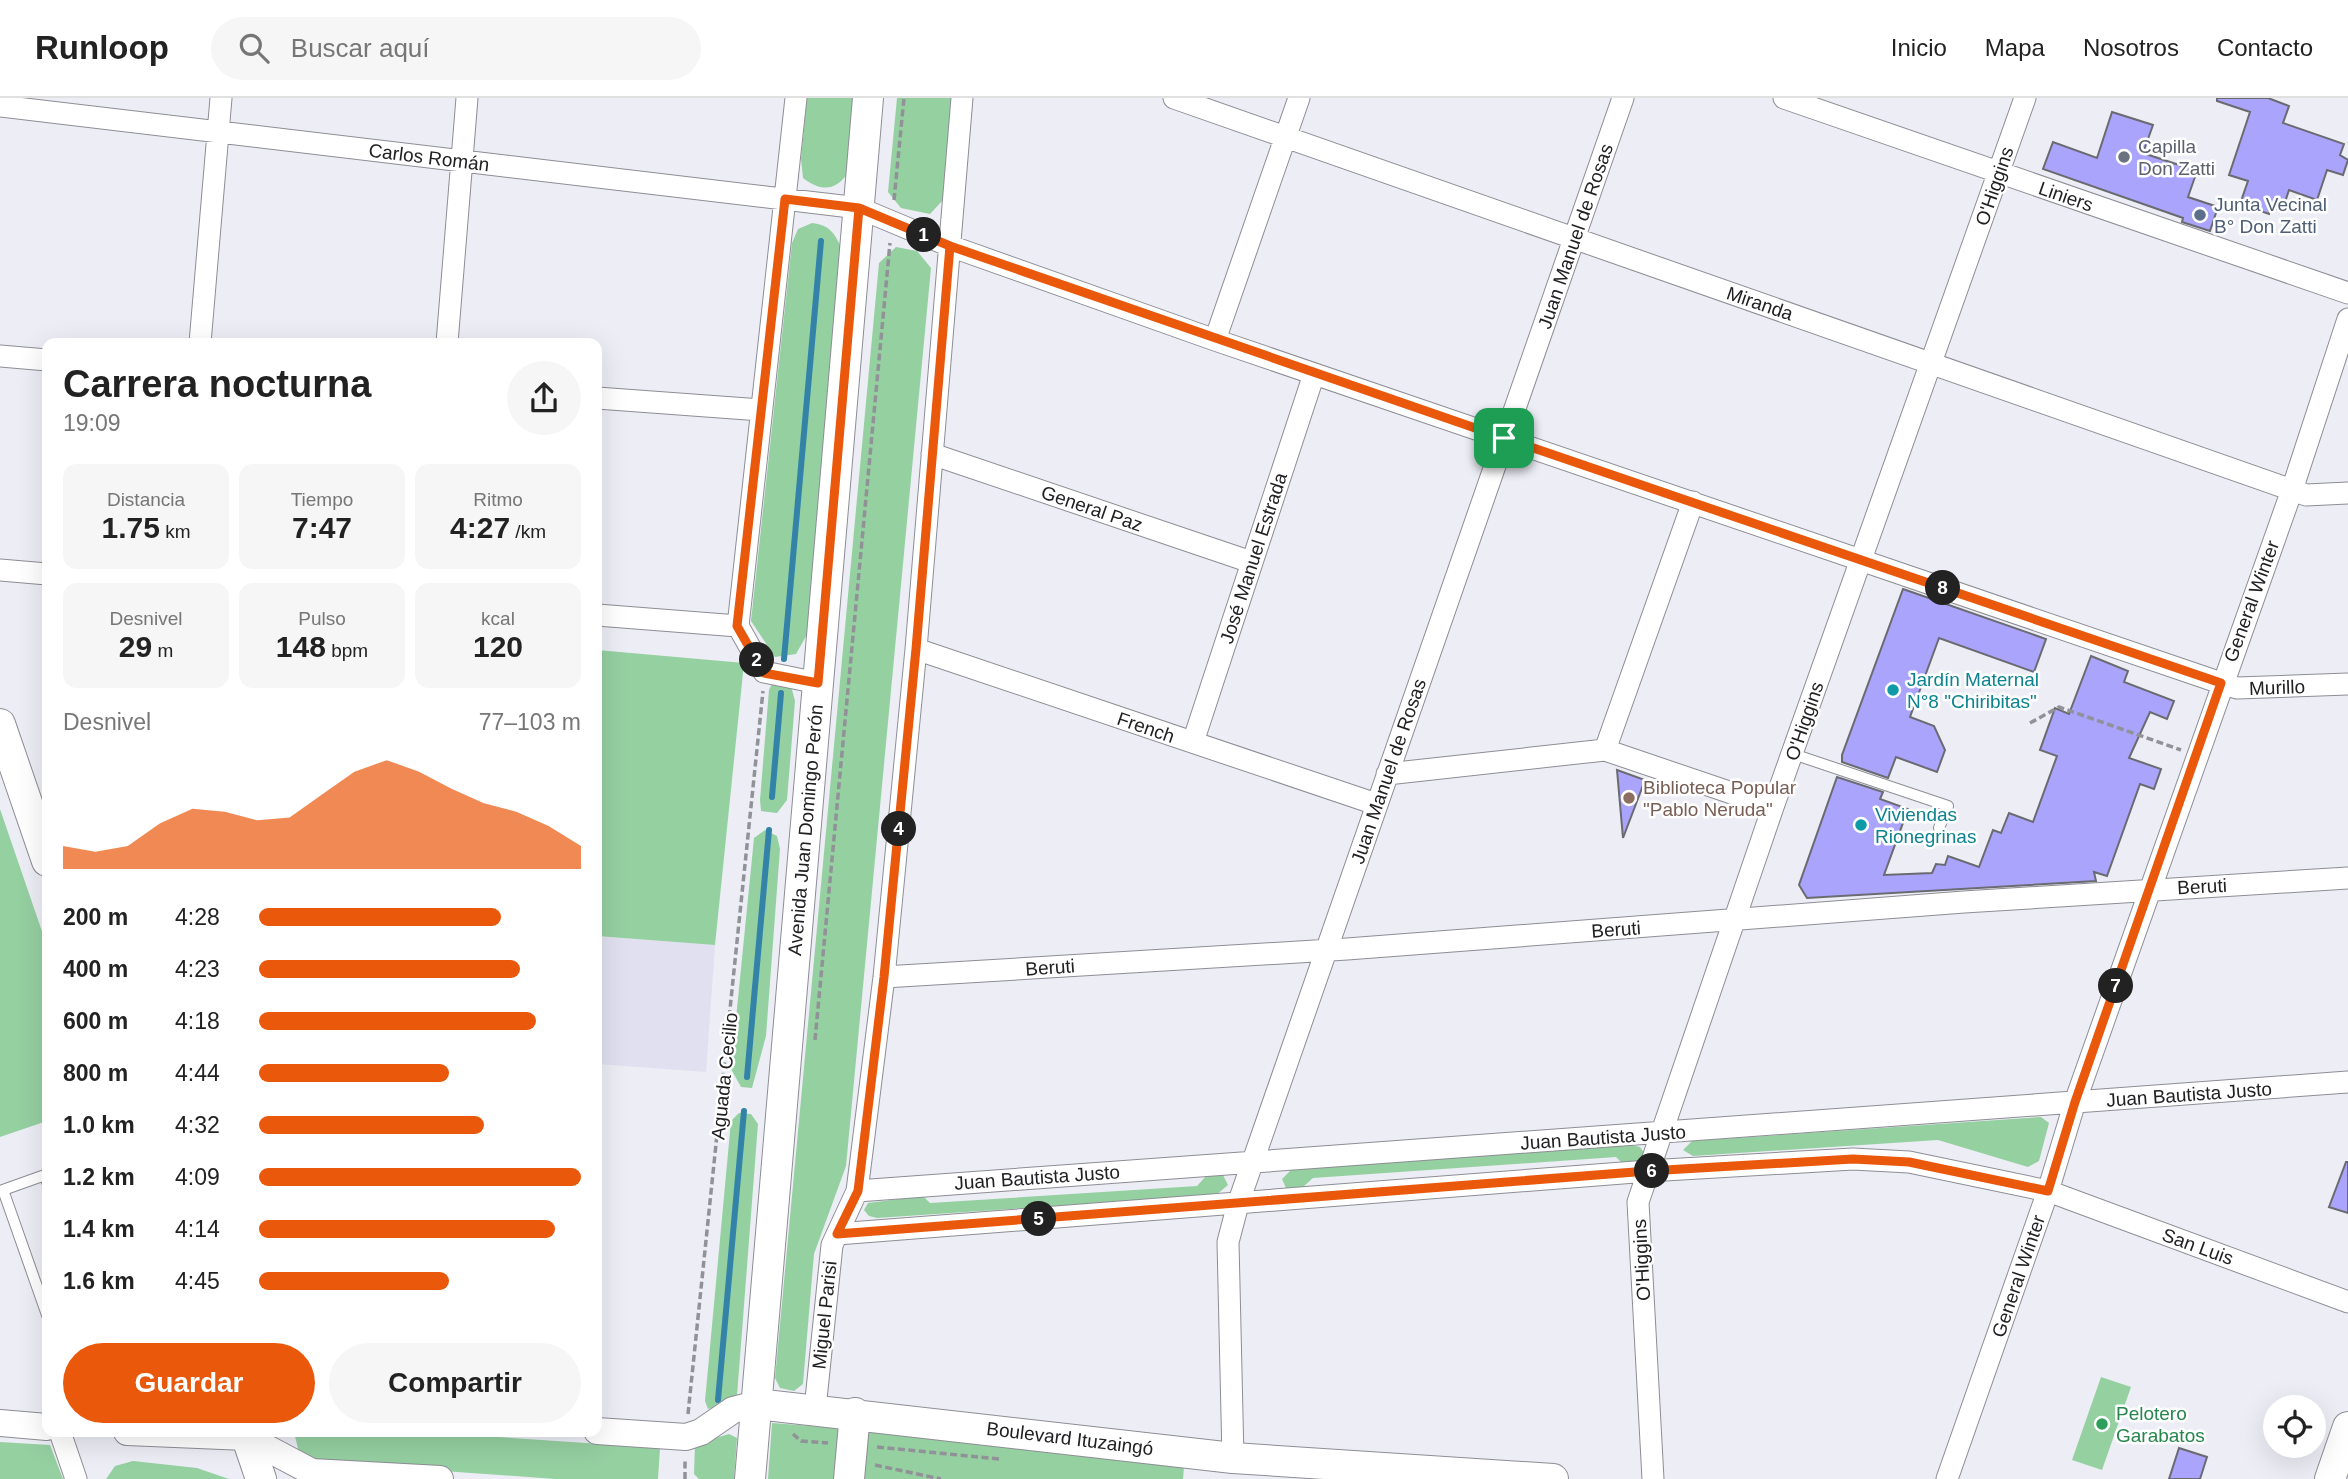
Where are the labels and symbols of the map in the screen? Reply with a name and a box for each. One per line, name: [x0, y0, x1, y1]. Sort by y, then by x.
place label: Capilla Don Zatti: [2138, 136, 2215, 179]
street label: Carlos Román: [367, 140, 490, 175]
street label: Juan Manuel de Rosas: [1534, 141, 1617, 331]
street label: O'Higgins: [1971, 144, 2018, 228]
marker: Capilla Don Zatti: [2116, 149, 2132, 165]
street label: Liniers: [2036, 177, 2096, 216]
place label: Junta Vecinal B° Don Zatti: [2214, 194, 2327, 237]
marker: Junta Vecinal B° Don Zatti: [2192, 207, 2208, 223]
pin: 1: [906, 218, 942, 252]
street label: Miranda: [1724, 282, 1796, 325]
pin: [1474, 408, 1534, 468]
street label: José Manuel Estrada: [1216, 470, 1291, 646]
street label: General Paz: [1038, 481, 1145, 536]
street label: General Winter: [2220, 537, 2283, 665]
pin: 8: [1926, 570, 1960, 606]
pin: 2: [740, 642, 774, 678]
place label: Jardín Maternal N°8 "Chiribitas": [1907, 669, 2039, 712]
street label: Juan Manuel de Rosas: [1347, 676, 1430, 866]
street label: Murillo: [2249, 676, 2305, 699]
street label: O'Higgins: [1781, 679, 1828, 763]
marker: Jardín Maternal N°8 "Chiribitas": [1885, 682, 1901, 698]
street label: Avenida Juan Domingo Perón: [784, 704, 827, 957]
street label: French: [1114, 708, 1177, 747]
place label: Biblioteca Popular "Pablo Neruda": [1643, 777, 1797, 820]
marker: Biblioteca Popular "Pablo Neruda": [1621, 790, 1637, 806]
place label: Viviendas Rionegrinas: [1875, 804, 1976, 847]
pin: 4: [881, 812, 916, 846]
marker: Viviendas Rionegrinas: [1853, 817, 1869, 833]
street label: Beruti: [2177, 875, 2227, 898]
street label: Beruti: [1591, 917, 1642, 942]
street label: Beruti: [1025, 955, 1076, 980]
pin: 7: [2098, 968, 2134, 1004]
street label: Aguada Cecilio: [707, 1011, 742, 1141]
street label: Juan Bautista Justo: [2106, 1078, 2272, 1111]
street label: Juan Bautista Justo: [1520, 1121, 1686, 1154]
pin: 6: [1634, 1154, 1670, 1188]
street label: Juan Bautista Justo: [954, 1161, 1120, 1194]
pin: 5: [1021, 1202, 1056, 1236]
street label: General Winter: [1988, 1212, 2049, 1340]
street label: O'Higgins: [1629, 1219, 1654, 1301]
street label: San Luis: [2159, 1224, 2236, 1269]
street label: Miguel Parisi: [808, 1260, 841, 1370]
place label: Pelotero Garabatos: [2116, 1403, 2205, 1446]
marker: Pelotero Garabatos: [2094, 1416, 2110, 1432]
street label: Boulevard Ituzaingó: [985, 1418, 1155, 1459]

